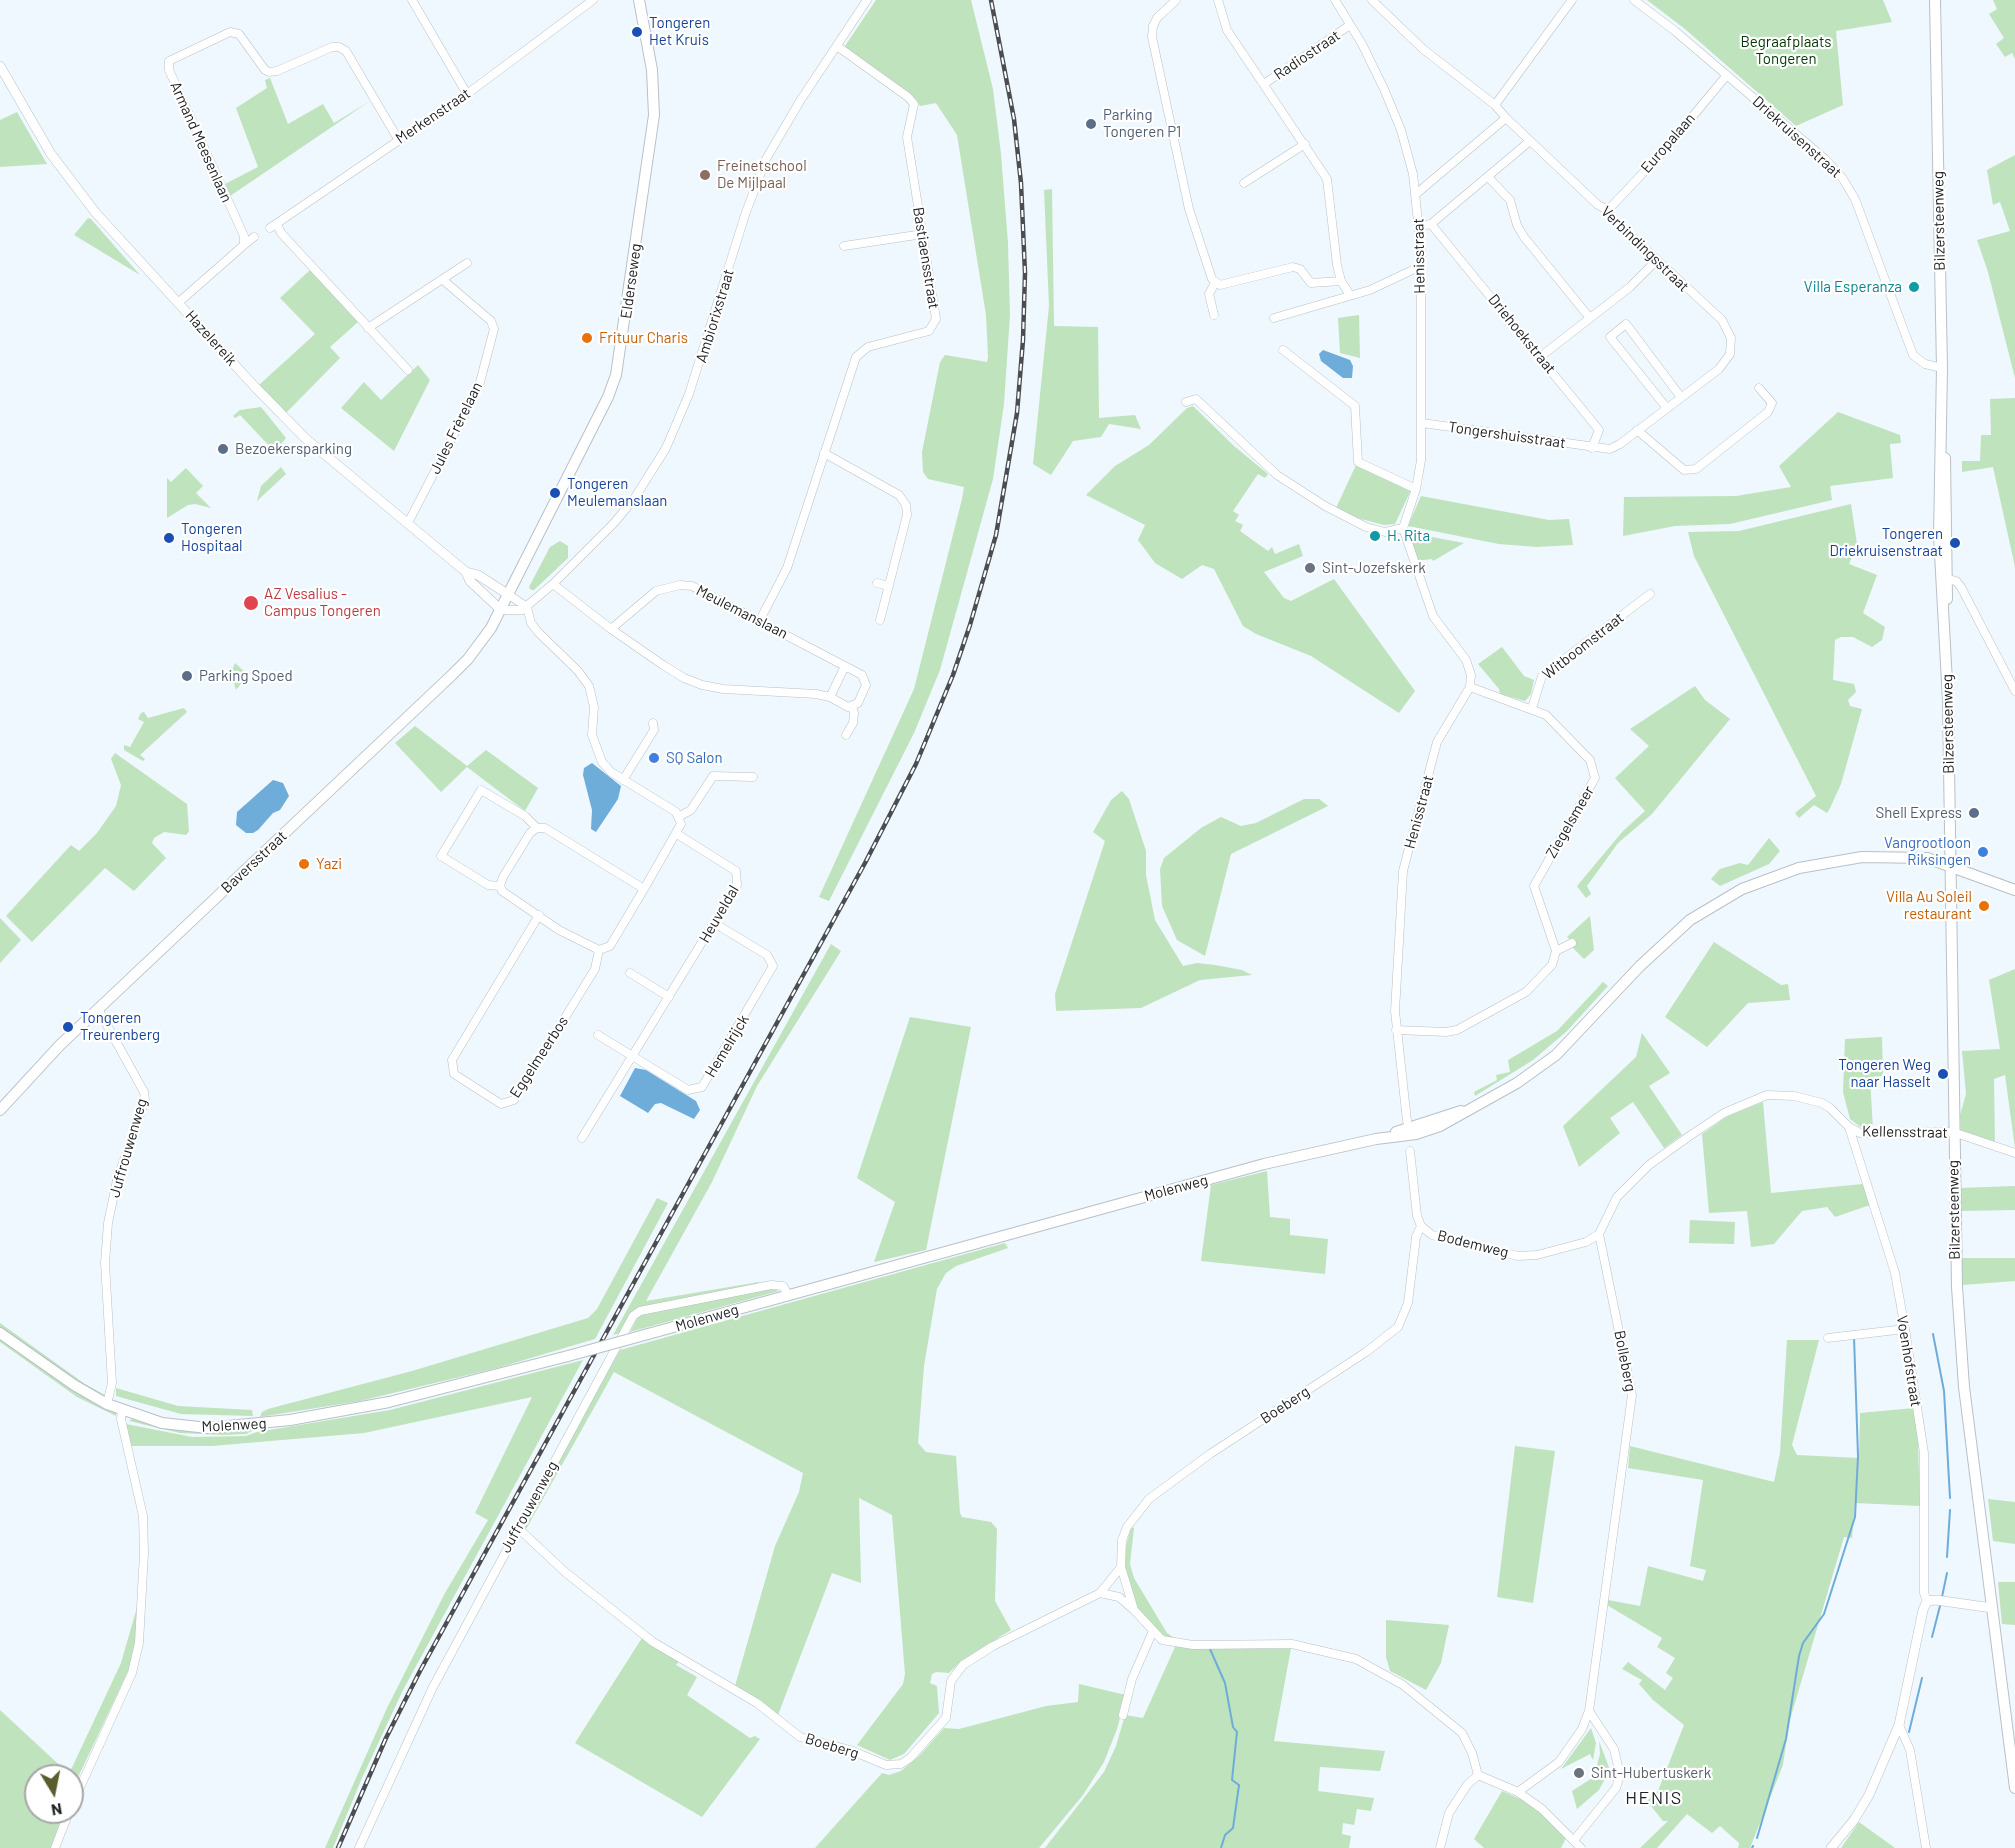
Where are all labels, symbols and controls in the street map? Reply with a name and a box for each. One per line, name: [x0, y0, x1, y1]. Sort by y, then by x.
place label: Tongeren Het Kruis: [649, 14, 710, 49]
marker: Tongeren Het Kruis: [630, 25, 644, 39]
street label: Radiostraat: [1271, 26, 1343, 84]
park label: Begraafplaats Tongeren: [1740, 33, 1832, 68]
street label: Armand Meesenlaan: [166, 79, 236, 205]
street label: Merkenstraat: [392, 84, 474, 148]
street label: Driekruisenstraat: [1749, 92, 1845, 182]
place label: Parking Tongeren P1: [1103, 106, 1181, 141]
street label: Europalaan: [1637, 109, 1699, 177]
marker: Parking Tongeren P1: [1084, 117, 1098, 131]
place label: Freinetschool De Mijlpaal: [717, 157, 807, 192]
marker: Freinetschool De Mijlpaal: [698, 168, 712, 182]
street label: Bilzersteenweg: [1929, 171, 1949, 271]
street label: Verbindingsstraat: [1597, 202, 1693, 296]
street label: Bastiaensstraat: [909, 206, 943, 310]
street label: Henisstraat: [1409, 218, 1429, 294]
street label: Elderseweg: [617, 242, 645, 320]
street label: Ambiorixstraat: [692, 267, 738, 365]
place label: Villa Esperanza: [1804, 278, 1902, 296]
marker: Villa Esperanza: [1907, 280, 1921, 294]
street label: Driehoekstraat: [1484, 291, 1560, 377]
street label: Hazelereik: [181, 307, 241, 369]
place label: Frituur Charis: [599, 329, 688, 347]
marker: Frituur Charis: [580, 331, 594, 345]
street label: Jules Frèrelaan: [426, 379, 486, 477]
street label: Tongershuisstraat: [1447, 418, 1567, 452]
place label: Bezoekersparking: [235, 440, 352, 458]
marker: Bezoekersparking: [216, 442, 230, 456]
place label: Tongeren Meulemanslaan: [567, 475, 667, 510]
marker: Tongeren Meulemanslaan: [548, 486, 562, 500]
place label: Tongeren Hospitaal: [181, 520, 243, 555]
place label: Tongeren Driekruisenstraat: [1829, 525, 1943, 560]
place label: H. Rita: [1387, 527, 1430, 545]
marker: H. Rita: [1368, 529, 1382, 543]
marker: Tongeren Hospitaal: [162, 531, 176, 545]
marker: Tongeren Driekruisenstraat: [1948, 536, 1962, 550]
place label: Sint-Jozefskerk: [1322, 559, 1426, 577]
marker: Sint-Jozefskerk: [1303, 561, 1317, 575]
street label: Meulemanslaan: [693, 581, 791, 643]
place label: AZ Vesalius - Campus Tongeren: [264, 585, 381, 620]
marker: AZ Vesalius - Campus Tongeren: [242, 594, 260, 612]
street label: Witboomstraat: [1539, 609, 1627, 683]
place label: Parking Spoed: [199, 667, 293, 685]
marker: Parking Spoed: [180, 669, 194, 683]
street label: Bilzersteenweg: [1938, 674, 1958, 774]
place label: SQ Salon: [666, 749, 723, 767]
marker: SQ Salon: [647, 751, 661, 765]
street label: Henisstraat: [1401, 773, 1437, 851]
street label: Ziegelsmeer: [1542, 783, 1598, 861]
place label: Shell Express: [1875, 804, 1962, 822]
marker: Shell Express: [1967, 806, 1981, 820]
street label: Baversstraat: [218, 827, 290, 897]
place label: Vangrootloon Riksingen: [1884, 834, 1971, 869]
marker: Vangrootloon Riksingen: [1976, 845, 1990, 859]
place label: Yazi: [316, 855, 342, 873]
marker: Yazi: [297, 857, 311, 871]
street label: Heuveldal: [695, 882, 743, 946]
place label: Villa Au Soleil restaurant: [1886, 888, 1972, 923]
marker: Villa Au Soleil restaurant: [1977, 899, 1991, 913]
place label: Tongeren Treurenberg: [80, 1009, 160, 1044]
street label: Hemelrijck: [701, 1011, 753, 1081]
street label: Eggelmeerbos: [506, 1013, 572, 1101]
marker: Tongeren Treurenberg: [61, 1020, 75, 1034]
place label: Tongeren Weg naar Hasselt: [1838, 1056, 1931, 1091]
marker: Tongeren Weg naar Hasselt: [1936, 1067, 1950, 1081]
street label: Juffrouwenweg: [105, 1096, 151, 1200]
street label: Kellensstraat: [1862, 1122, 1948, 1142]
street label: Bilzersteenweg: [1944, 1160, 1964, 1260]
street label: Molenweg: [1142, 1171, 1210, 1205]
street label: Bodemweg: [1436, 1226, 1510, 1262]
street label: Molenweg: [673, 1300, 741, 1336]
street label: Voenhofstraat: [1893, 1314, 1925, 1408]
street label: Bolleberg: [1610, 1329, 1640, 1393]
street label: Boeberg: [1257, 1382, 1313, 1428]
street label: Molenweg: [201, 1414, 267, 1436]
street label: Juffrouwenweg: [496, 1458, 562, 1556]
street label: Boeberg: [803, 1729, 861, 1763]
north arrow: [24, 1764, 84, 1824]
place label: Sint-Hubertuskerk: [1591, 1764, 1711, 1782]
marker: Sint-Hubertuskerk: [1572, 1766, 1586, 1780]
district label: HENIS: [1625, 1787, 1683, 1809]
text: N: [50, 1800, 64, 1821]

